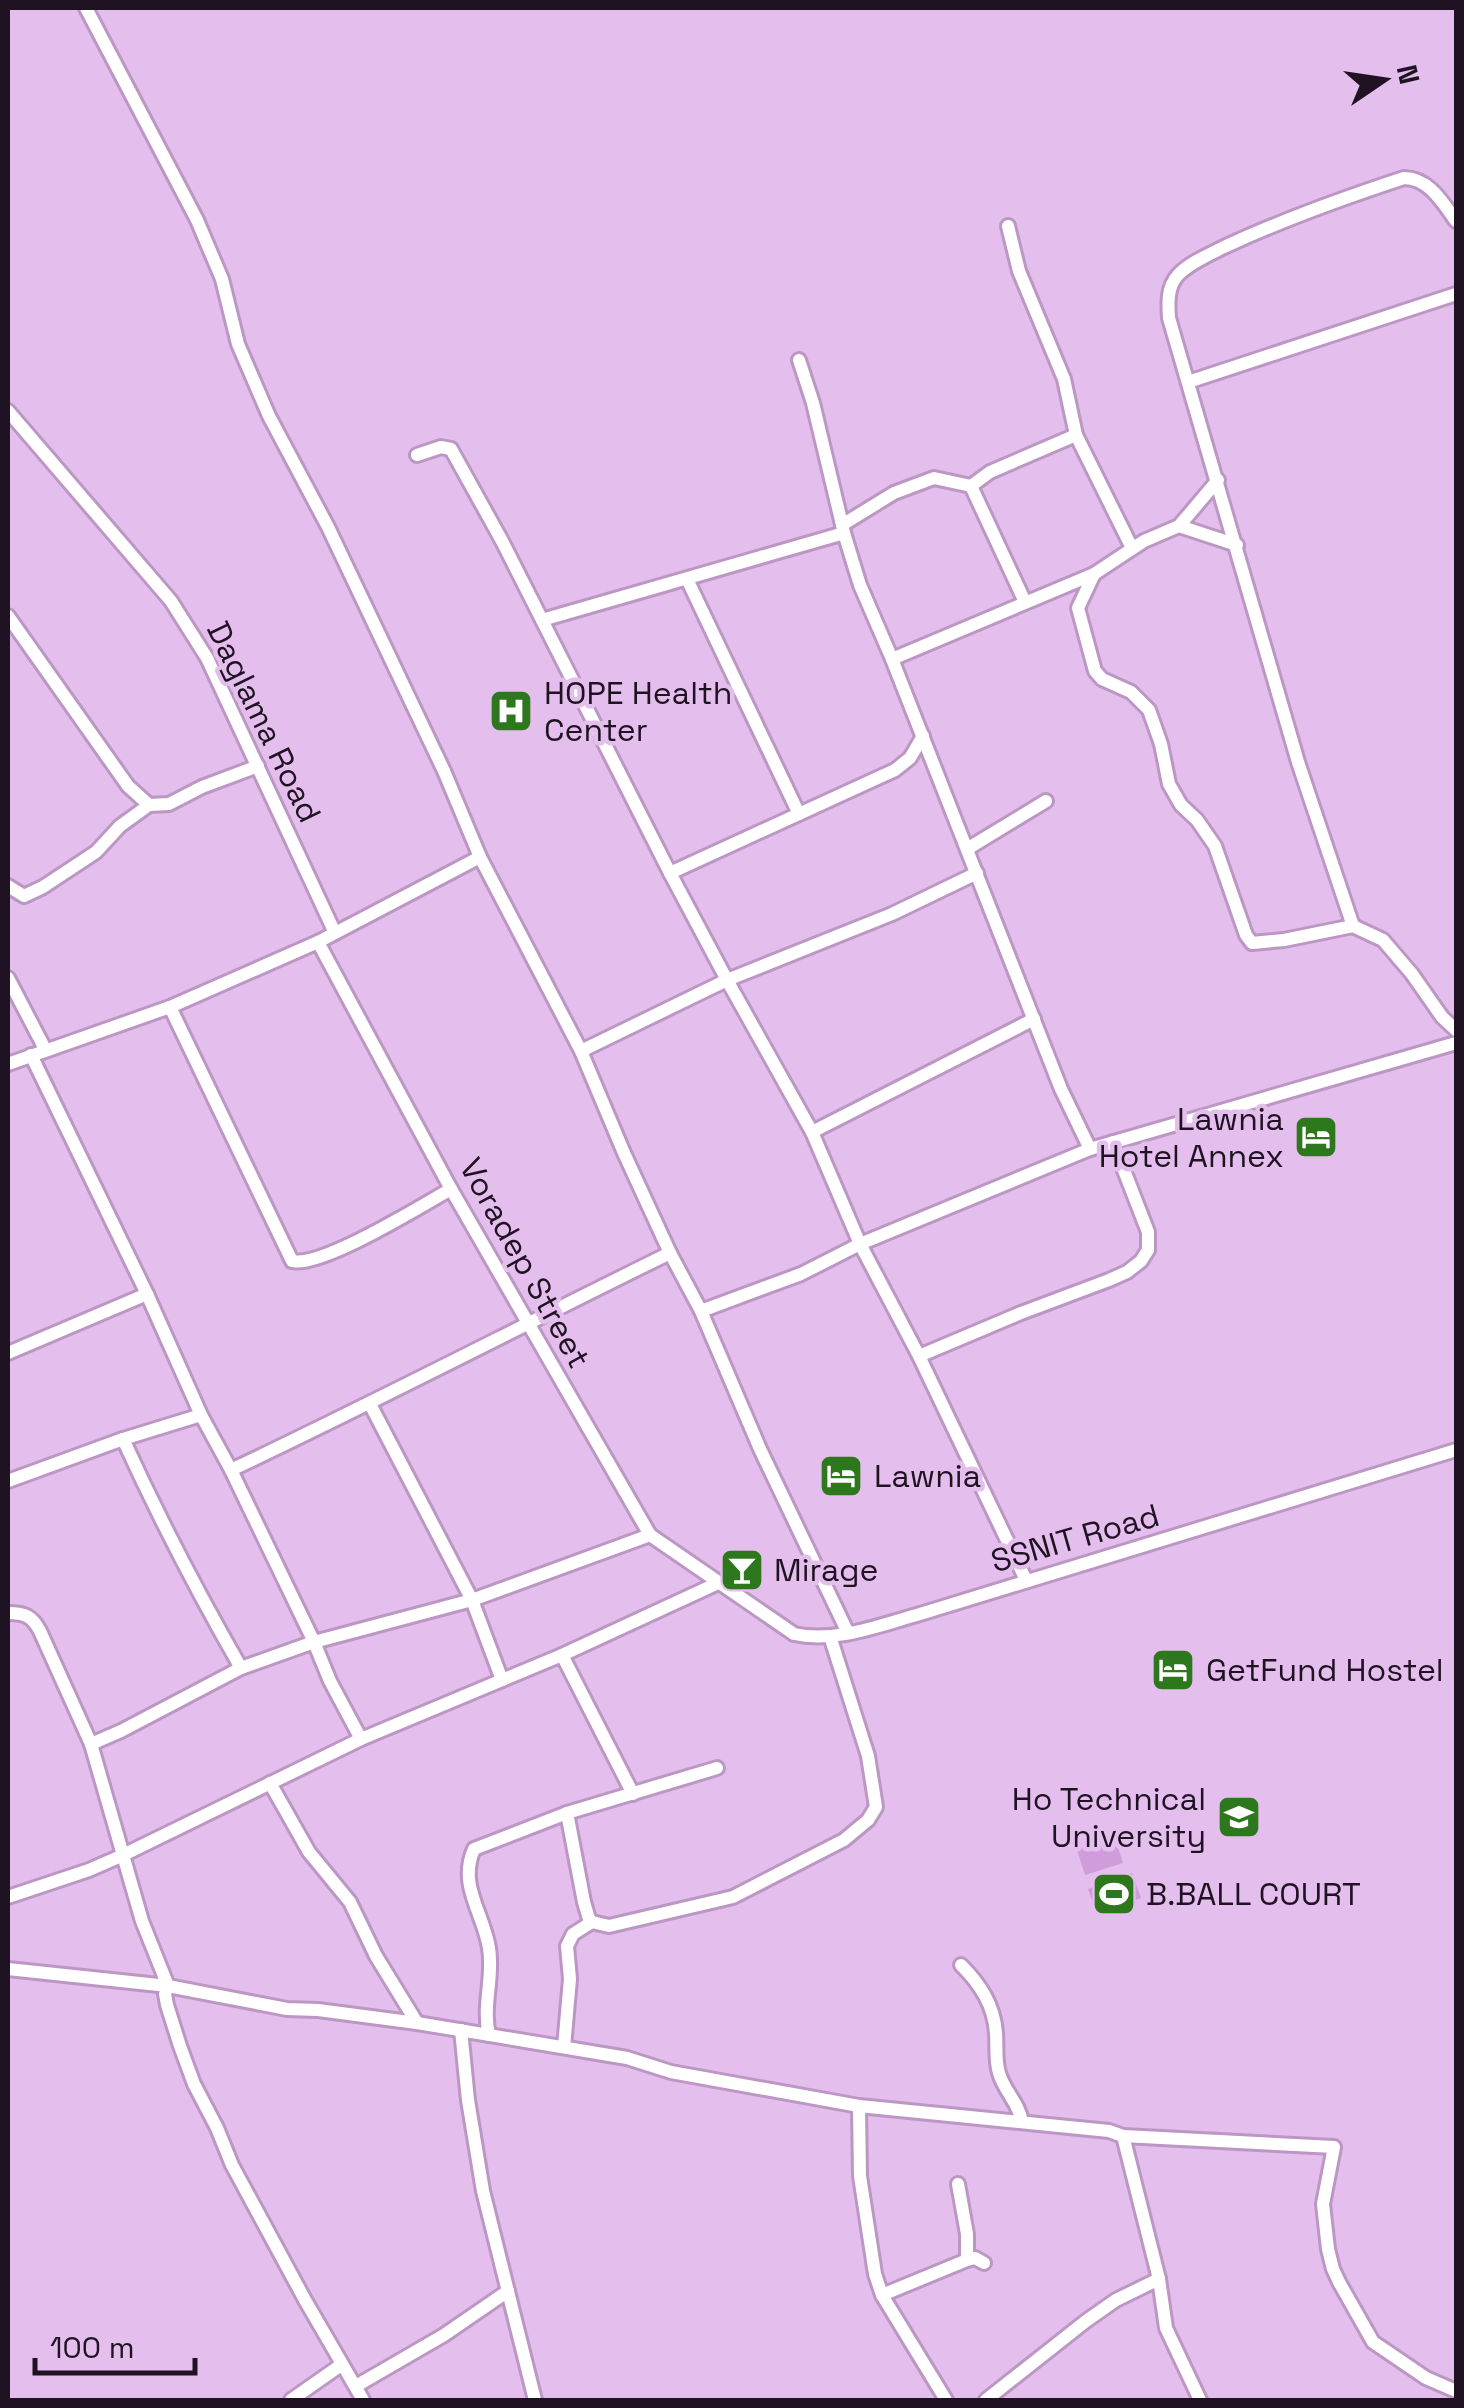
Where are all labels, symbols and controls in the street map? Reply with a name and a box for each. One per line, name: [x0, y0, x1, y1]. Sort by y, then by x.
north arrow: [1334, 30, 1434, 130]
text: N: [1389, 61, 1428, 88]
street label: Daglama Road: [198, 615, 330, 829]
place label: HOPE Health Center: [544, 673, 732, 750]
hospital icon: HOPE Health Center: [488, 688, 534, 734]
place label: Lawnia Hotel Annex: [1099, 1099, 1284, 1176]
hotel icon: Lawnia Hotel Annex: [1293, 1114, 1339, 1160]
street label: Voradep Street: [451, 1151, 599, 1375]
hotel icon: Lawnia: [818, 1453, 864, 1499]
place label: Lawnia: [874, 1456, 981, 1496]
street label: SSNIT Road: [986, 1495, 1164, 1581]
bar icon: Mirage: [719, 1547, 765, 1593]
place label: Mirage: [774, 1550, 879, 1590]
hotel icon: GetFund Hostel: [1150, 1647, 1196, 1693]
place label: GetFund Hostel: [1206, 1650, 1444, 1690]
place label: Ho Technical University: [1012, 1779, 1206, 1856]
school or university icon: Ho Technical University: [1216, 1794, 1262, 1840]
sports icon: B.BALL COURT: [1091, 1871, 1137, 1917]
place label: B.BALL COURT: [1146, 1874, 1361, 1914]
scale bar: [35, 2313, 195, 2375]
text: 100 m: [50, 2328, 135, 2367]

